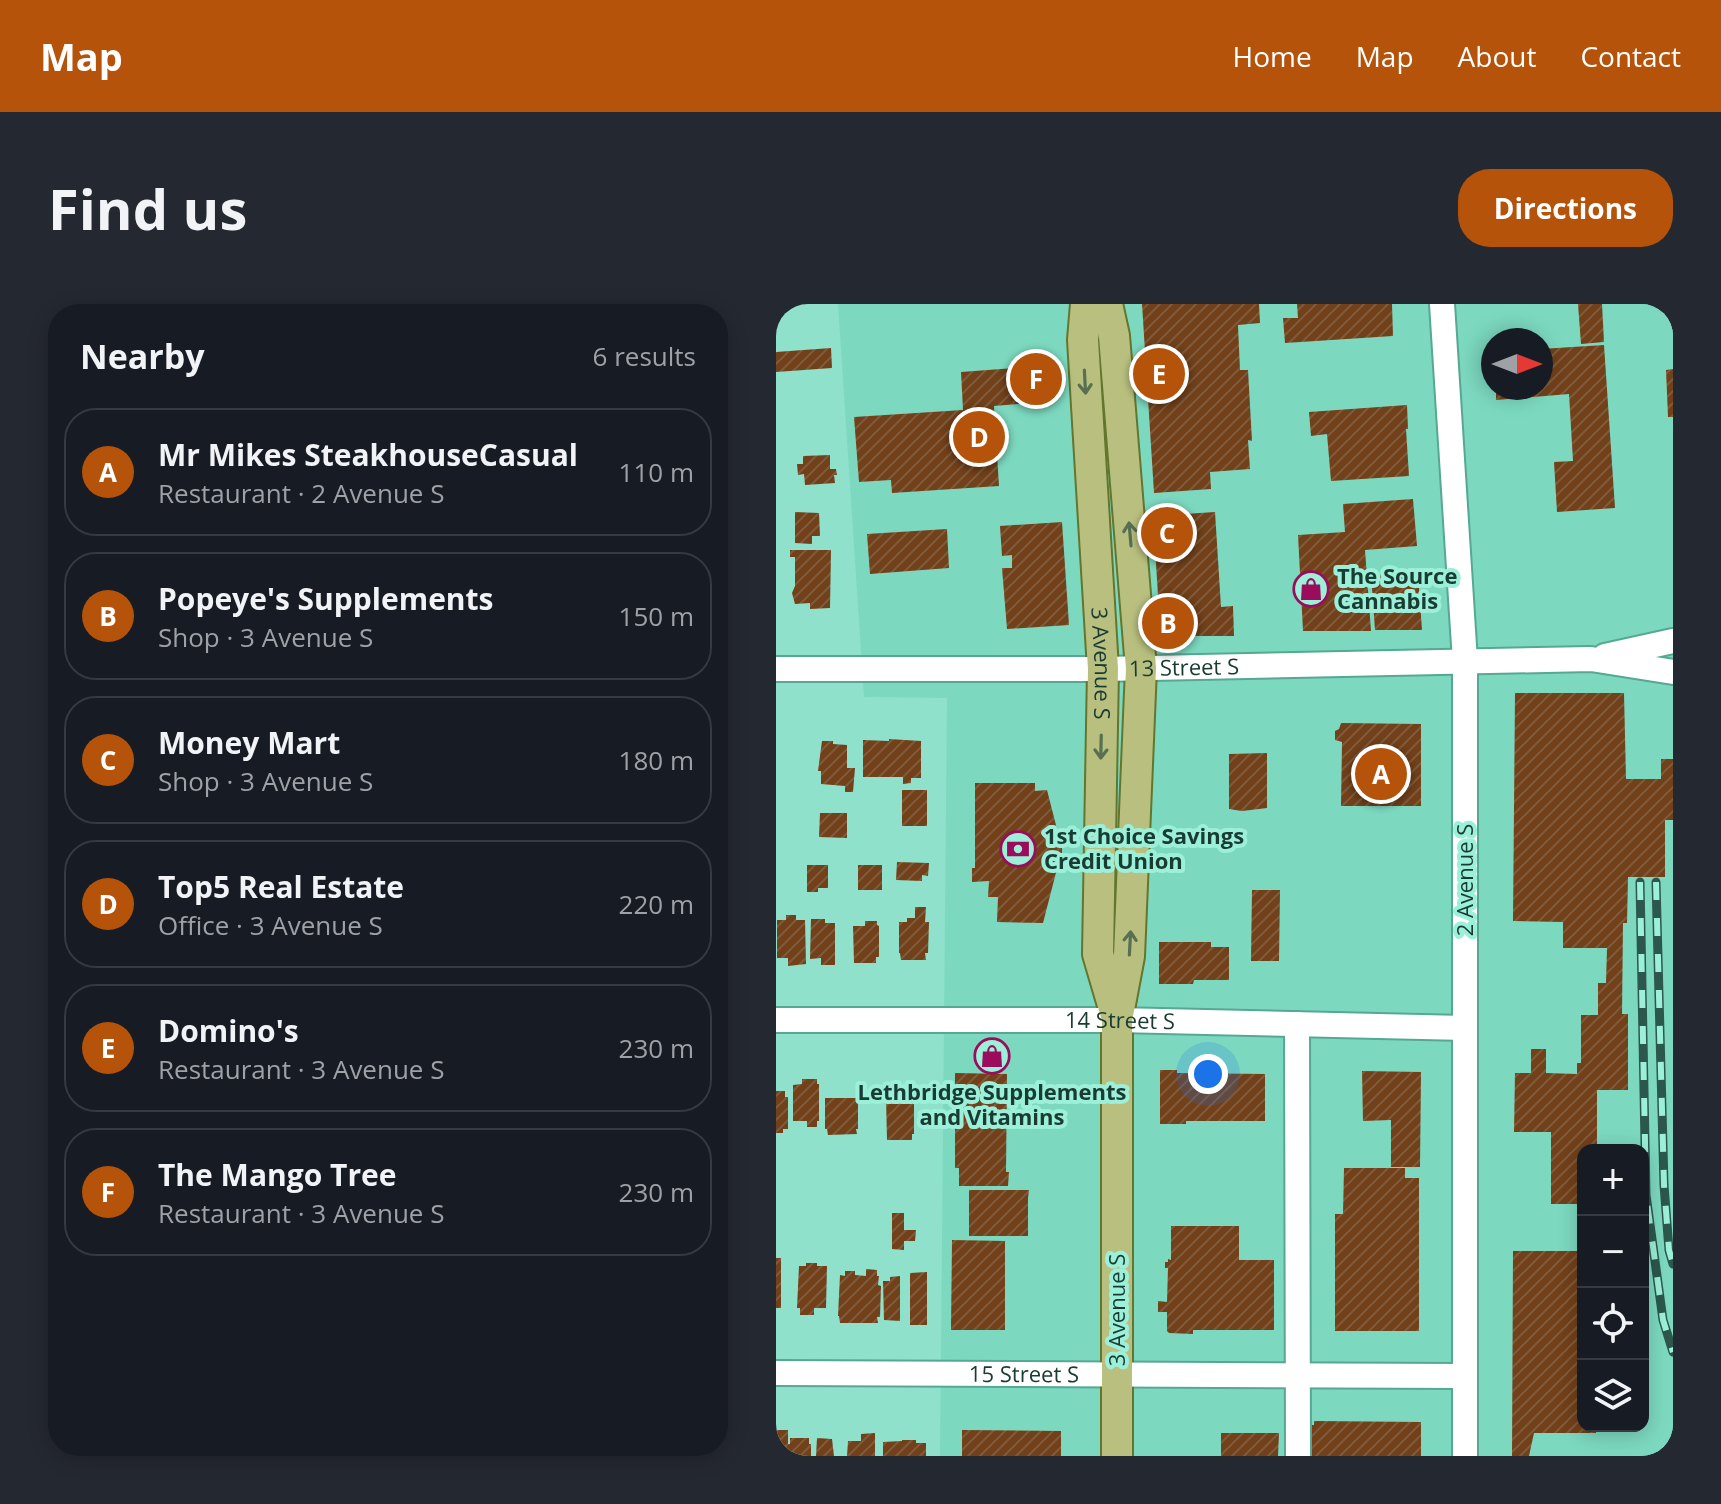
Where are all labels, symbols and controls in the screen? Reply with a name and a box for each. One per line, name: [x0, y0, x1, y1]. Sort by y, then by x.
text: Map: [40, 30, 123, 82]
text: Home: [1233, 37, 1312, 75]
text: Map: [1356, 37, 1414, 75]
text: About: [1458, 37, 1536, 75]
text: Contact: [1580, 37, 1681, 75]
button: Directions: [1458, 169, 1673, 247]
text: Find us: [48, 170, 247, 246]
north arrow: [1481, 328, 1553, 400]
text: Nearby: [80, 333, 205, 379]
text: 6 results: [593, 338, 696, 374]
pin: E: [1133, 344, 1185, 404]
pin: F: [1010, 349, 1062, 409]
one-way arrow: [1078, 368, 1093, 395]
pin: D: [953, 407, 1005, 467]
text: Mr Mikes SteakhouseCasual: [158, 434, 578, 475]
text: A: [99, 454, 117, 490]
text: 110 m: [619, 454, 694, 490]
text: Restaurant · 2 Avenue S: [158, 475, 444, 511]
pin: C: [1141, 503, 1193, 563]
one-way arrow: [1122, 521, 1137, 548]
place label: The Source Cannabis: [1337, 560, 1457, 615]
shop icon: The Source Cannabis: [1292, 570, 1330, 608]
text: Popeye's Supplements: [158, 578, 494, 619]
pin: B: [1142, 593, 1194, 653]
text: B: [99, 598, 117, 634]
text: 150 m: [619, 598, 694, 634]
street label: 3 Avenue S: [1085, 606, 1119, 720]
text: Shop · 3 Avenue S: [158, 619, 373, 655]
street label: 13 Street S: [1129, 650, 1239, 682]
text: Money Mart: [158, 722, 340, 763]
one-way arrow: [1094, 733, 1109, 760]
text: C: [100, 742, 116, 778]
text: 180 m: [619, 742, 694, 778]
pin: A: [1355, 744, 1407, 804]
text: Shop · 3 Avenue S: [158, 763, 373, 799]
place label: 1st Choice Savings Credit Union: [1044, 820, 1244, 875]
street label: 2 Avenue S: [1449, 824, 1479, 936]
bank icon: 1st Choice Savings Credit Union: [999, 830, 1037, 868]
text: Top5 Real Estate: [158, 866, 404, 907]
text: D: [98, 886, 118, 922]
text: 220 m: [619, 886, 694, 922]
text: Office · 3 Avenue S: [158, 907, 383, 943]
one-way arrow: [1122, 930, 1137, 957]
street label: 14 Street S: [1065, 1004, 1175, 1035]
text: Domino's: [158, 1010, 299, 1051]
text: E: [101, 1030, 115, 1066]
text: 230 m: [619, 1030, 694, 1066]
shop icon: Lethbridge Supplements and Vitamins: [973, 1037, 1011, 1075]
text: Restaurant · 3 Avenue S: [158, 1051, 444, 1087]
your location: [1188, 1054, 1228, 1094]
place label: Lethbridge Supplements and Vitamins: [858, 1076, 1126, 1131]
map controls: [1577, 1144, 1649, 1432]
button: +: [1577, 1144, 1649, 1216]
text: The Mango Tree: [158, 1154, 397, 1195]
text: F: [101, 1174, 115, 1210]
text: 230 m: [619, 1174, 694, 1210]
text: Restaurant · 3 Avenue S: [158, 1195, 444, 1231]
button: −: [1577, 1216, 1649, 1288]
street label: 3 Avenue S: [1101, 1254, 1131, 1366]
button: locate: [1577, 1288, 1649, 1360]
street label: 15 Street S: [969, 1358, 1079, 1388]
button: layers: [1577, 1360, 1649, 1432]

